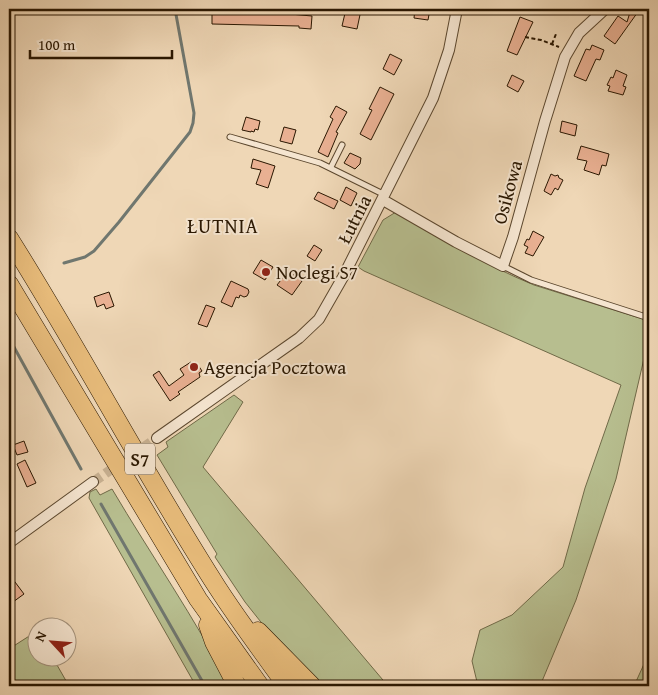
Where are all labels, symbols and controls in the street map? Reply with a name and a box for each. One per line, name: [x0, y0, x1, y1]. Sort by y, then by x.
scale bar: [30, 28, 172, 60]
text: 100 m: [38, 34, 76, 55]
street label: Osikowa: [485, 157, 529, 227]
street label: Łutnia: [330, 190, 378, 248]
district label: ŁUTNIA: [187, 211, 259, 240]
place label: Noclegi S7: [276, 258, 358, 286]
marker: Noclegi S7: [260, 266, 272, 278]
place label: Agencja Pocztowa: [204, 353, 346, 381]
marker: Agencja Pocztowa: [188, 361, 200, 373]
road number: S7: [125, 444, 155, 474]
north arrow: [28, 618, 78, 668]
text: N: [29, 627, 52, 645]

